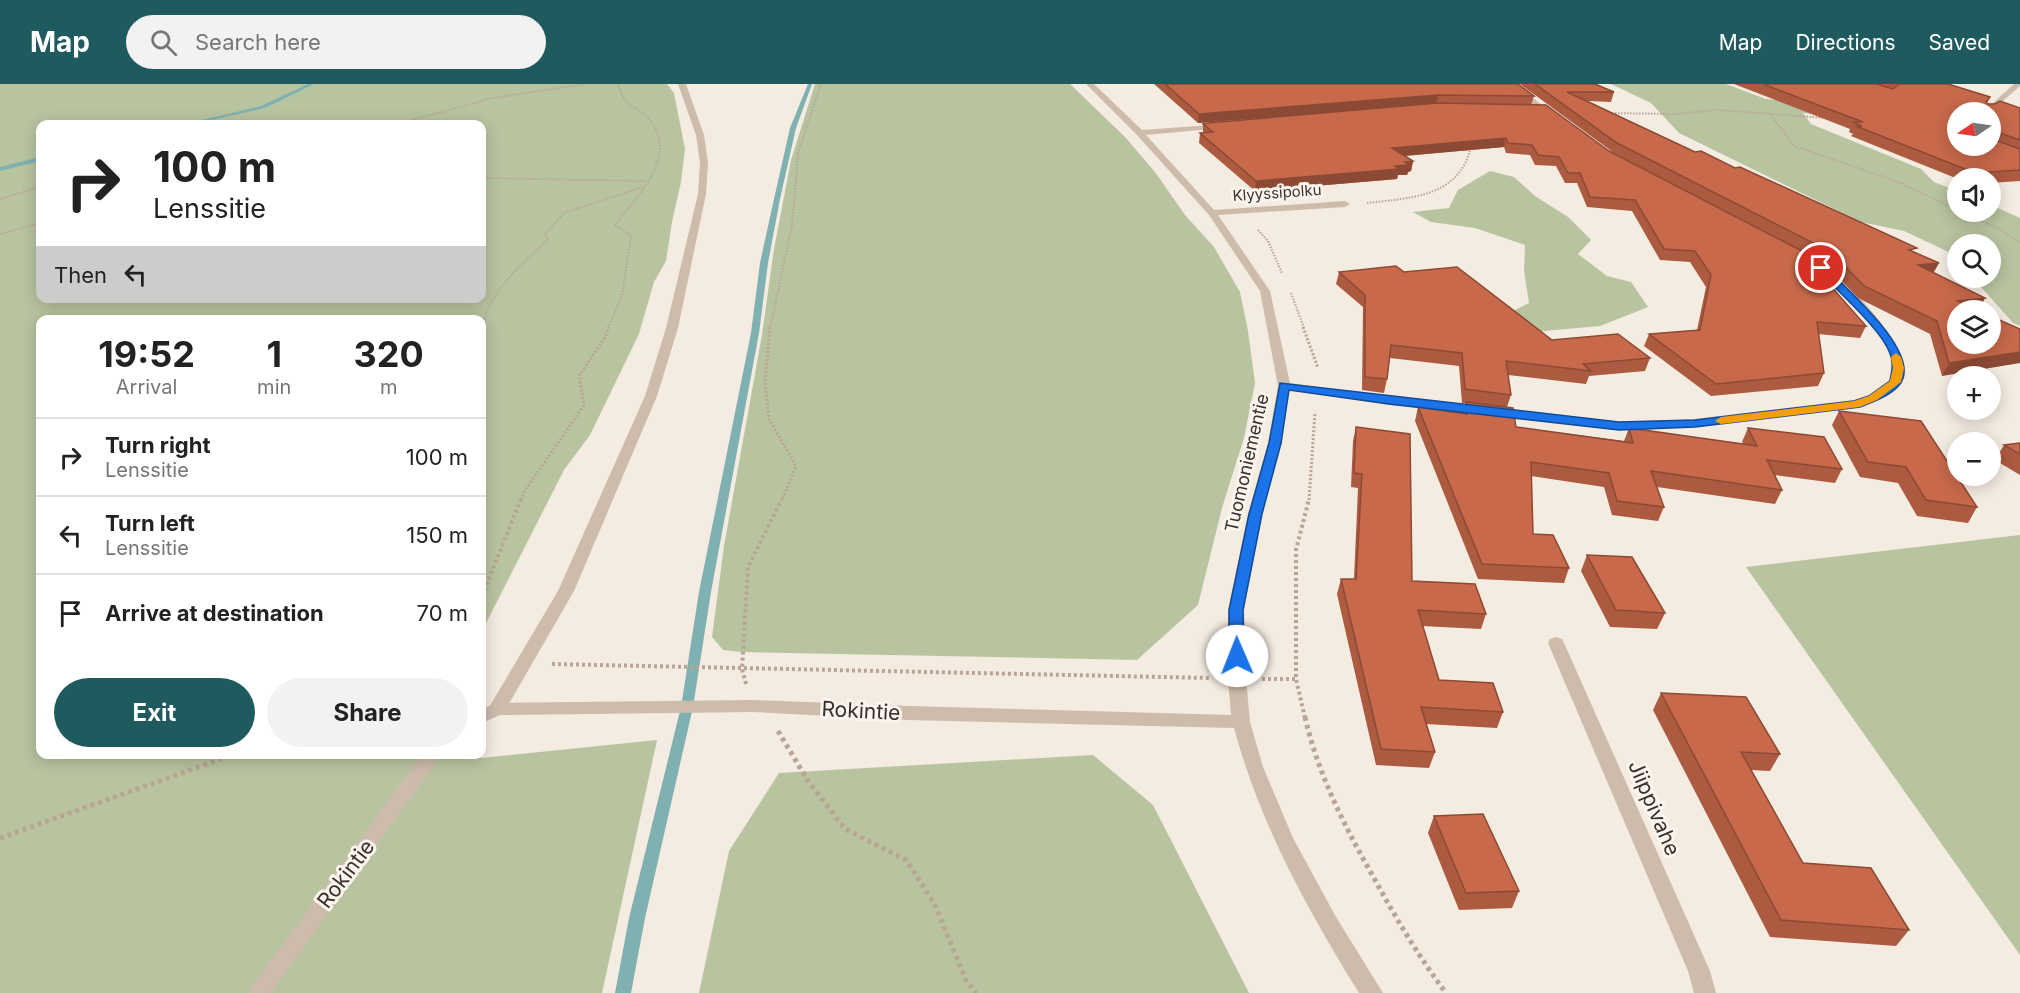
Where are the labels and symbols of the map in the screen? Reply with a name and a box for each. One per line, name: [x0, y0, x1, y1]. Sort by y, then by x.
north arrow: [1947, 102, 2001, 156]
street label: Klyyssipolku: [1232, 180, 1322, 205]
pin: [1795, 242, 1846, 293]
street label: Tuomoniementie: [1220, 392, 1273, 534]
position arrow: [1205, 624, 1269, 688]
street label: Rokintie: [821, 696, 901, 725]
street label: Jiippivahe: [1623, 756, 1686, 859]
street label: Rokintie: [312, 835, 379, 913]

